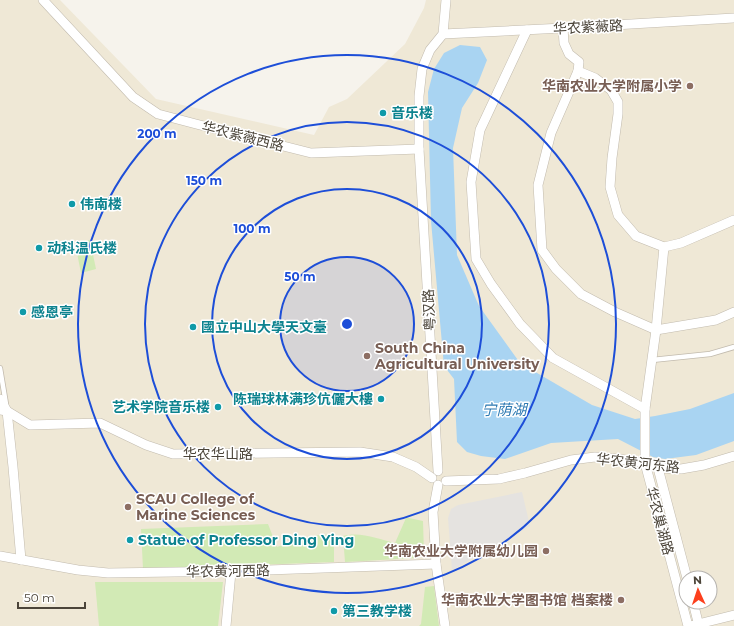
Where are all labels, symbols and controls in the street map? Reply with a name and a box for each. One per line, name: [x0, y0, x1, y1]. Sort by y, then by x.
street label: 华农紫薇路: [553, 16, 623, 38]
place label: 华南农业大学附属小学: [542, 77, 682, 95]
marker: 华南农业大学附属小学: [685, 81, 695, 91]
place label: 音乐楼: [391, 104, 433, 122]
marker: 音乐楼: [378, 108, 388, 118]
street label: 华农紫薇西路: [200, 117, 286, 155]
text: 200 m: [137, 126, 177, 141]
text: 150 m: [186, 173, 222, 188]
place label: 伟南楼: [80, 195, 122, 213]
marker: 伟南楼: [67, 199, 77, 209]
text: 100 m: [234, 221, 270, 236]
place label: 动科温氏楼: [47, 239, 117, 257]
marker: 动科温氏楼: [34, 243, 44, 253]
text: 50 m: [284, 269, 316, 284]
street label: 粤汉路: [419, 289, 439, 331]
place label: 感恩亭: [31, 303, 73, 321]
marker: 感恩亭: [18, 307, 28, 317]
centre of rings: [340, 317, 354, 331]
place label: 國立中山大學天文臺: [201, 318, 327, 336]
marker: 國立中山大學天文臺: [188, 322, 198, 332]
place label: South China Agricultural University: [374, 339, 540, 373]
marker: South China Agricultural University: [362, 351, 372, 361]
place label: 陈瑞球林满珍伉儷大樓: [233, 390, 373, 408]
marker: 陈瑞球林满珍伉儷大樓: [376, 394, 386, 404]
place label: 艺术学院音乐楼: [112, 398, 210, 416]
water label: 宁荫湖: [481, 400, 528, 419]
marker: 艺术学院音乐楼: [213, 402, 223, 412]
street label: 华农华山路: [183, 445, 253, 463]
street label: 华农黄河东路: [595, 450, 681, 476]
street label: 华农巢湖路: [642, 485, 678, 557]
place label: SCAU College of Marine Sciences: [136, 490, 256, 524]
marker: SCAU College of Marine Sciences: [123, 502, 133, 512]
place label: Statue of Professor Ding Ying: [138, 531, 354, 549]
marker: Statue of Professor Ding Ying: [125, 535, 135, 545]
place label: 华南农业大学附属幼儿园: [384, 542, 538, 560]
marker: 华南农业大学附属幼儿园: [541, 546, 551, 556]
street label: 华农黄河西路: [186, 561, 270, 581]
north arrow: [678, 570, 718, 610]
text: N: [693, 573, 702, 587]
scale bar: [18, 584, 85, 610]
text: 50 m: [24, 590, 55, 605]
place label: 华南农业大学图书馆 档案楼: [441, 591, 613, 609]
marker: 华南农业大学图书馆 档案楼: [616, 595, 626, 605]
place label: 第三教学楼: [342, 602, 412, 620]
marker: 第三教学楼: [329, 606, 339, 616]

